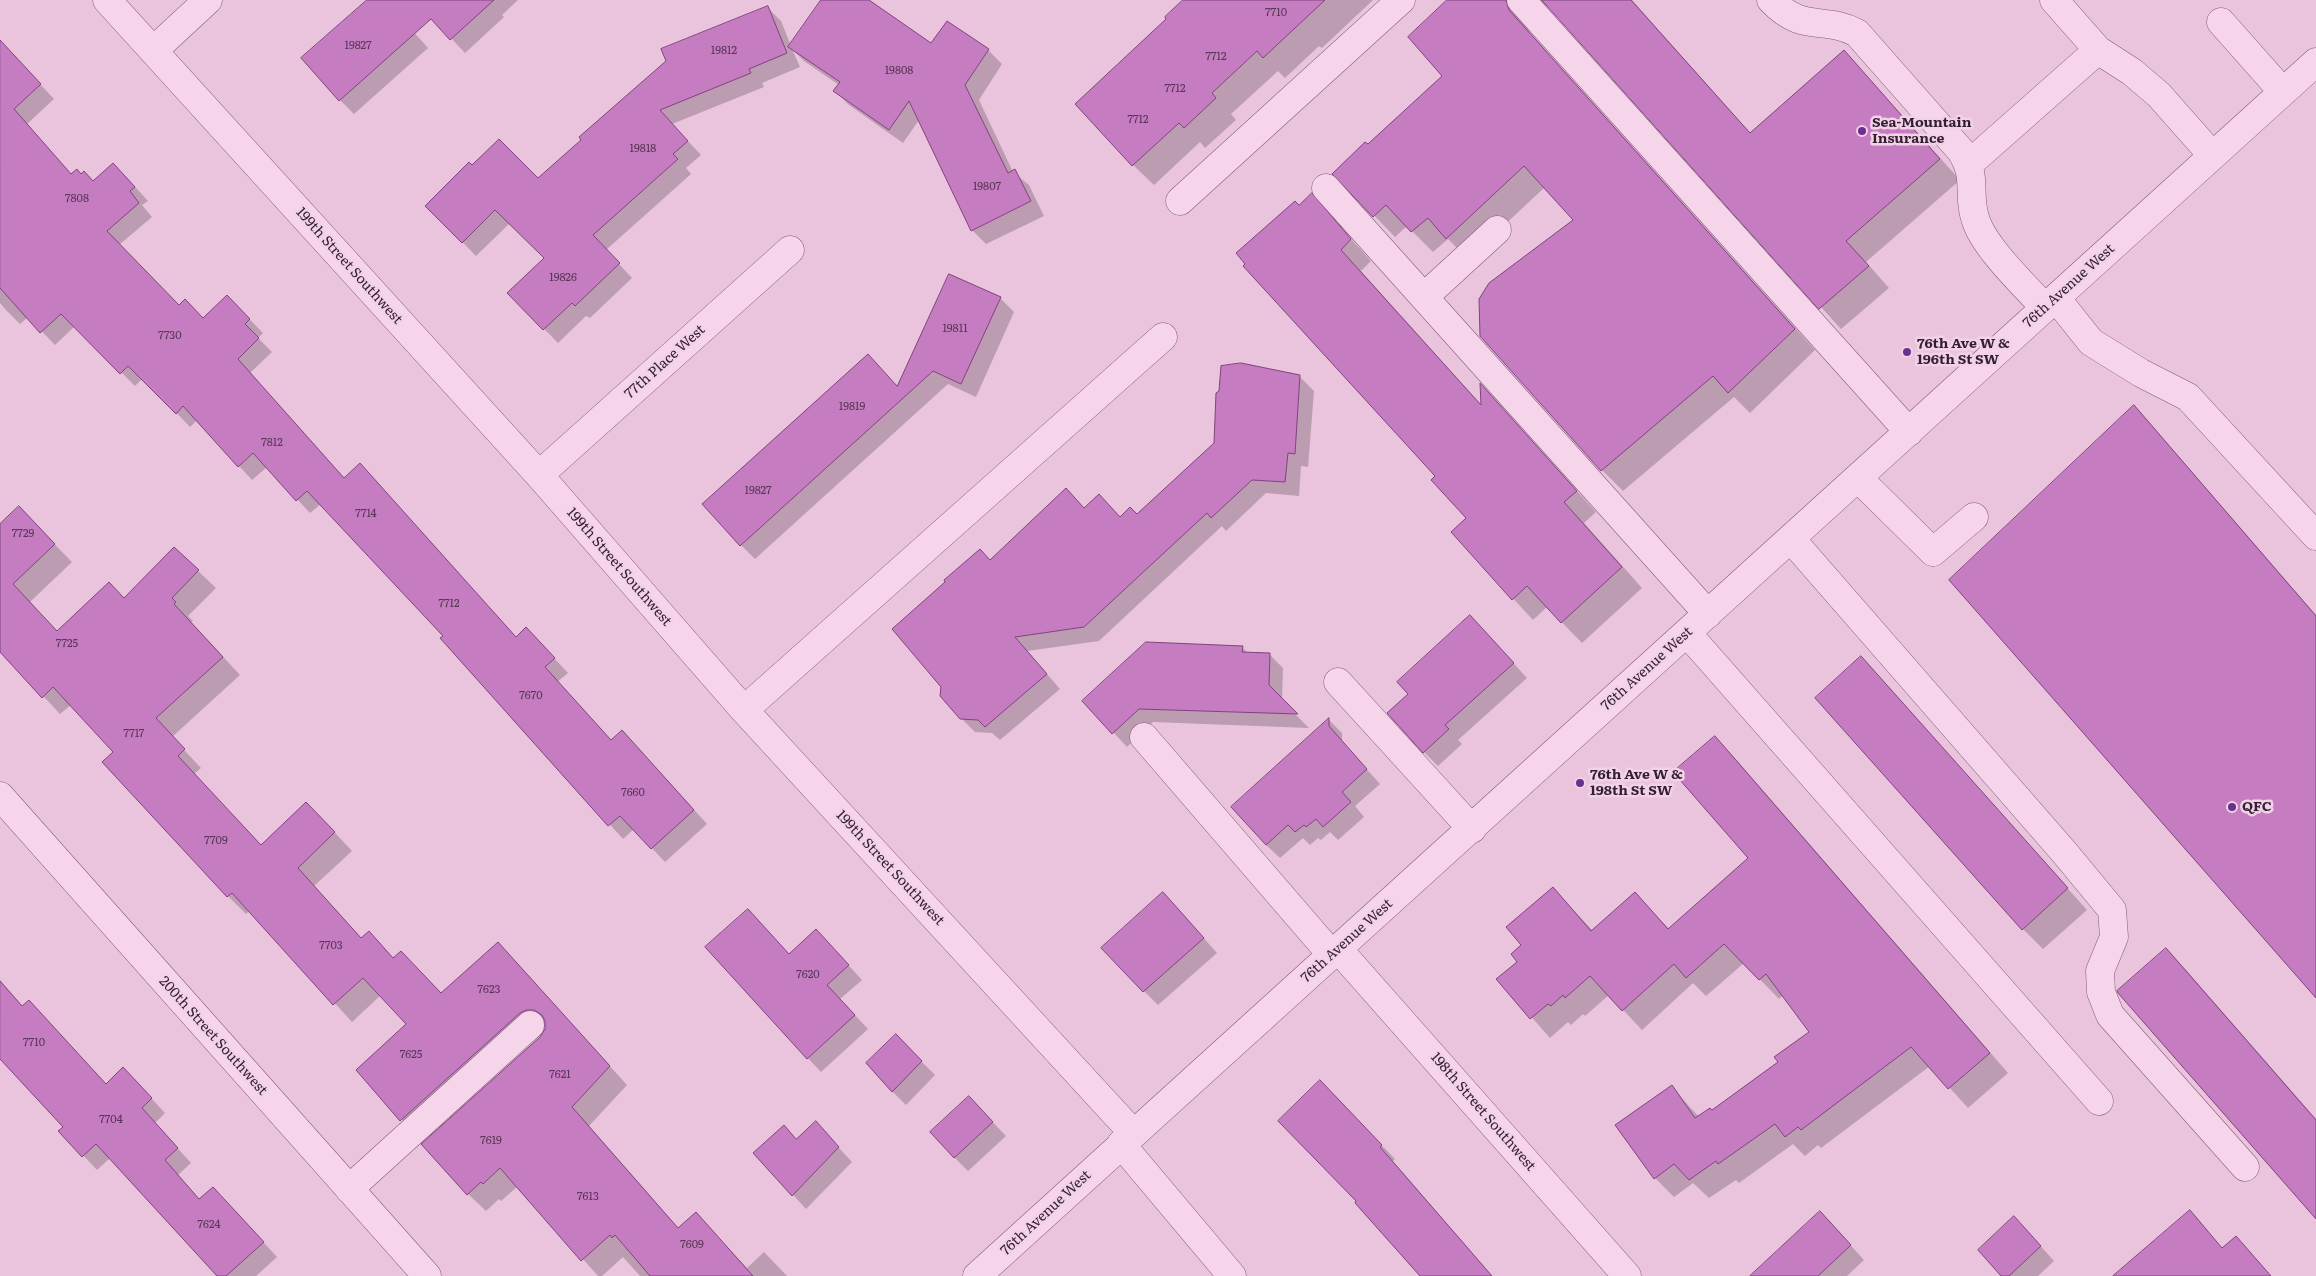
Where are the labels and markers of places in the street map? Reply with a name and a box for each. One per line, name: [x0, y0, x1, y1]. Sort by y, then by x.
place label: Sea-Mountain Insurance: [1872, 115, 1971, 148]
marker: Sea-Mountain Insurance: [1856, 125, 1868, 137]
place label: 76th Ave W & 196th St SW: [1917, 336, 2010, 368]
marker: 76th Ave W & 196th St SW: [1901, 346, 1913, 358]
place label: 76th Ave W & 198th St SW: [1590, 767, 1683, 800]
marker: 76th Ave W & 198th St SW: [1574, 777, 1586, 789]
place label: QFC: [2242, 799, 2272, 815]
marker: QFC: [2226, 801, 2238, 813]

